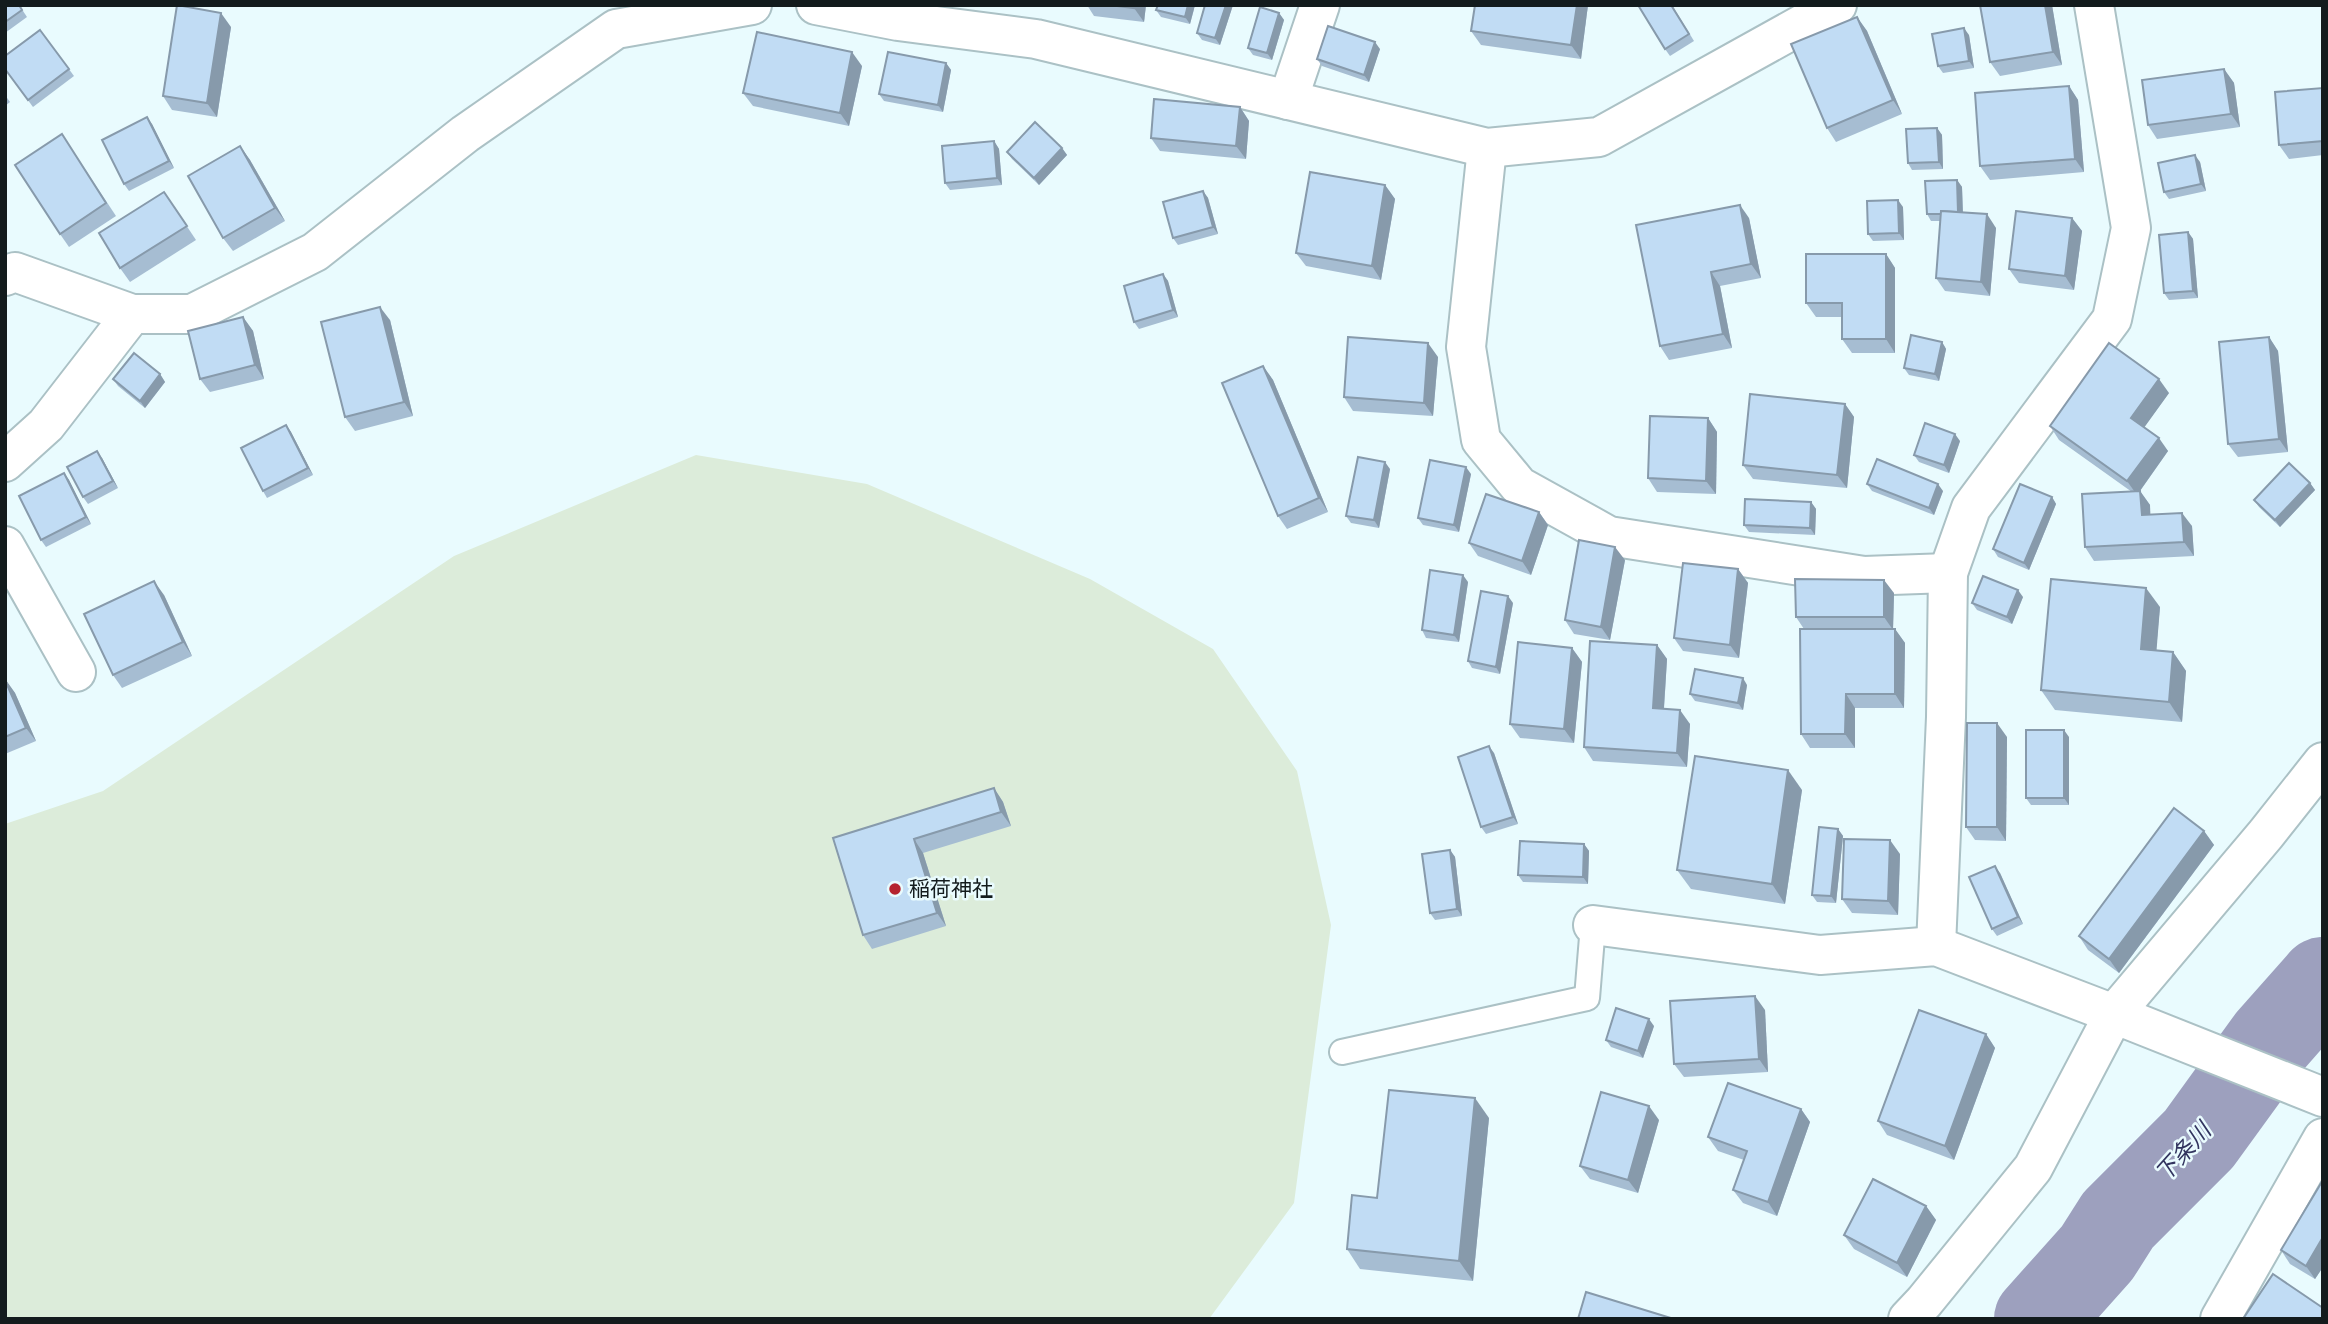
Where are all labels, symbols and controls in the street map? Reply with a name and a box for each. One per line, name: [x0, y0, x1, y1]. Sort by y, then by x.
place label: 稲荷神社: [909, 874, 993, 902]
marker: 稲荷神社: [887, 881, 903, 897]
water label: 下条川: [2147, 1113, 2219, 1188]

